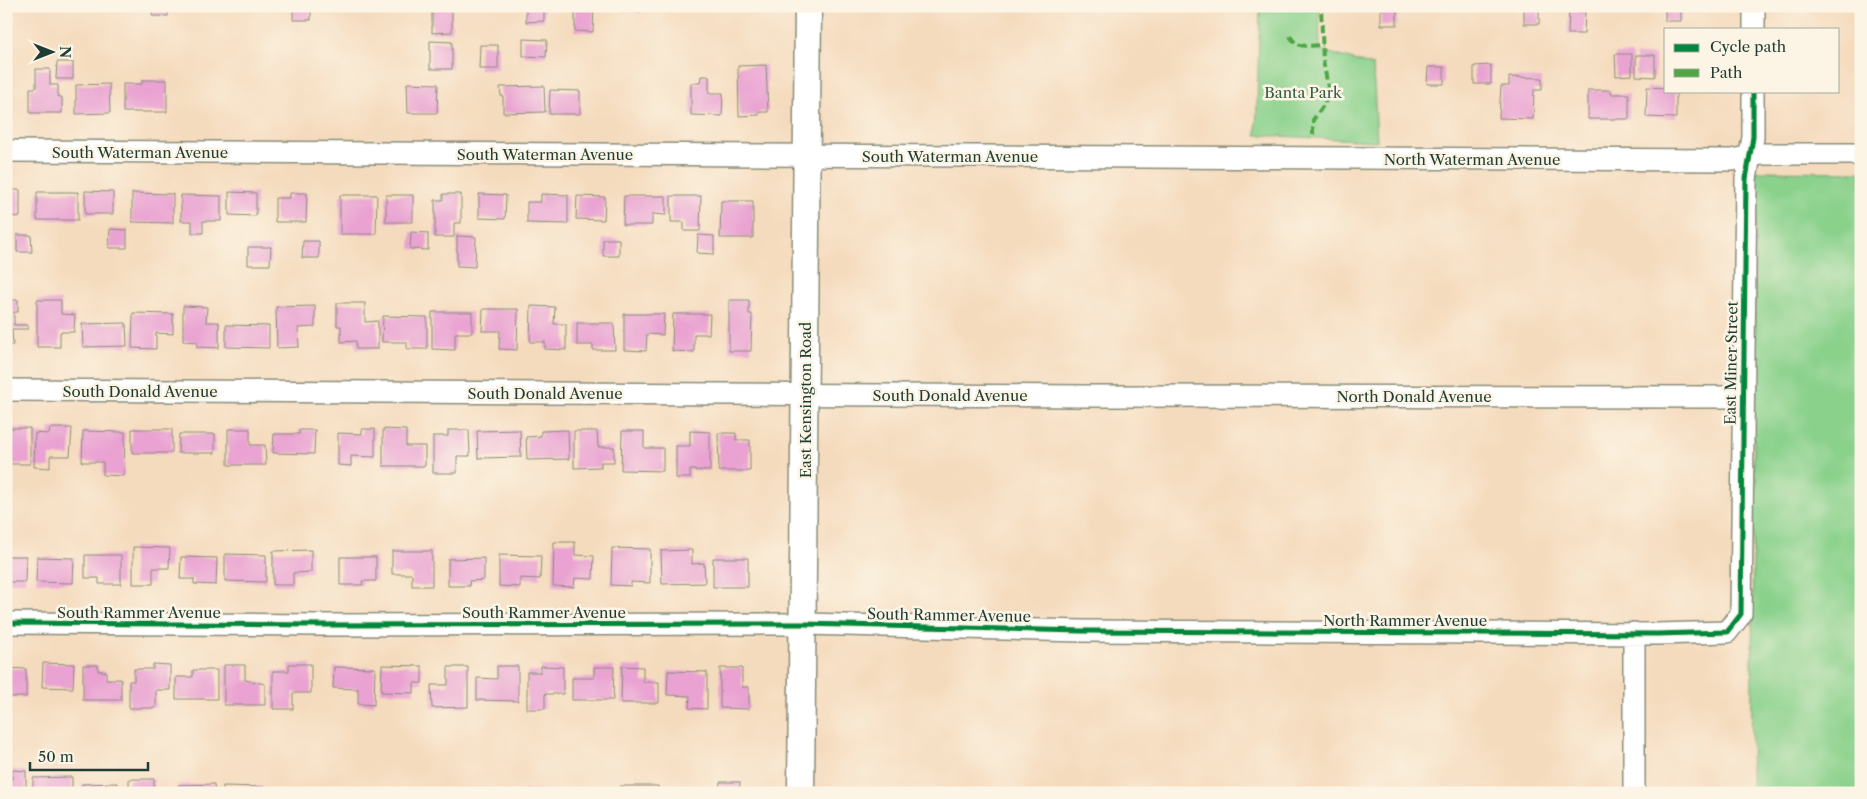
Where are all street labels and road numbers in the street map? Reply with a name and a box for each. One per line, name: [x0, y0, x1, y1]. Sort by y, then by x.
street label: South Waterman Avenue: [52, 143, 228, 162]
street label: South Waterman Avenue: [457, 145, 633, 164]
street label: South Waterman Avenue: [862, 147, 1038, 166]
street label: North Waterman Avenue: [1384, 150, 1560, 169]
street label: East Miner Street: [1720, 300, 1742, 425]
street label: East Kensington Road: [796, 322, 815, 478]
street label: South Donald Avenue: [62, 382, 218, 401]
street label: South Donald Avenue: [467, 384, 623, 403]
street label: South Donald Avenue: [872, 386, 1028, 405]
street label: North Donald Avenue: [1336, 387, 1492, 406]
street label: South Rammer Avenue: [57, 603, 221, 622]
street label: South Rammer Avenue: [462, 603, 626, 622]
street label: South Rammer Avenue: [867, 604, 1031, 626]
street label: North Rammer Avenue: [1323, 611, 1487, 630]

